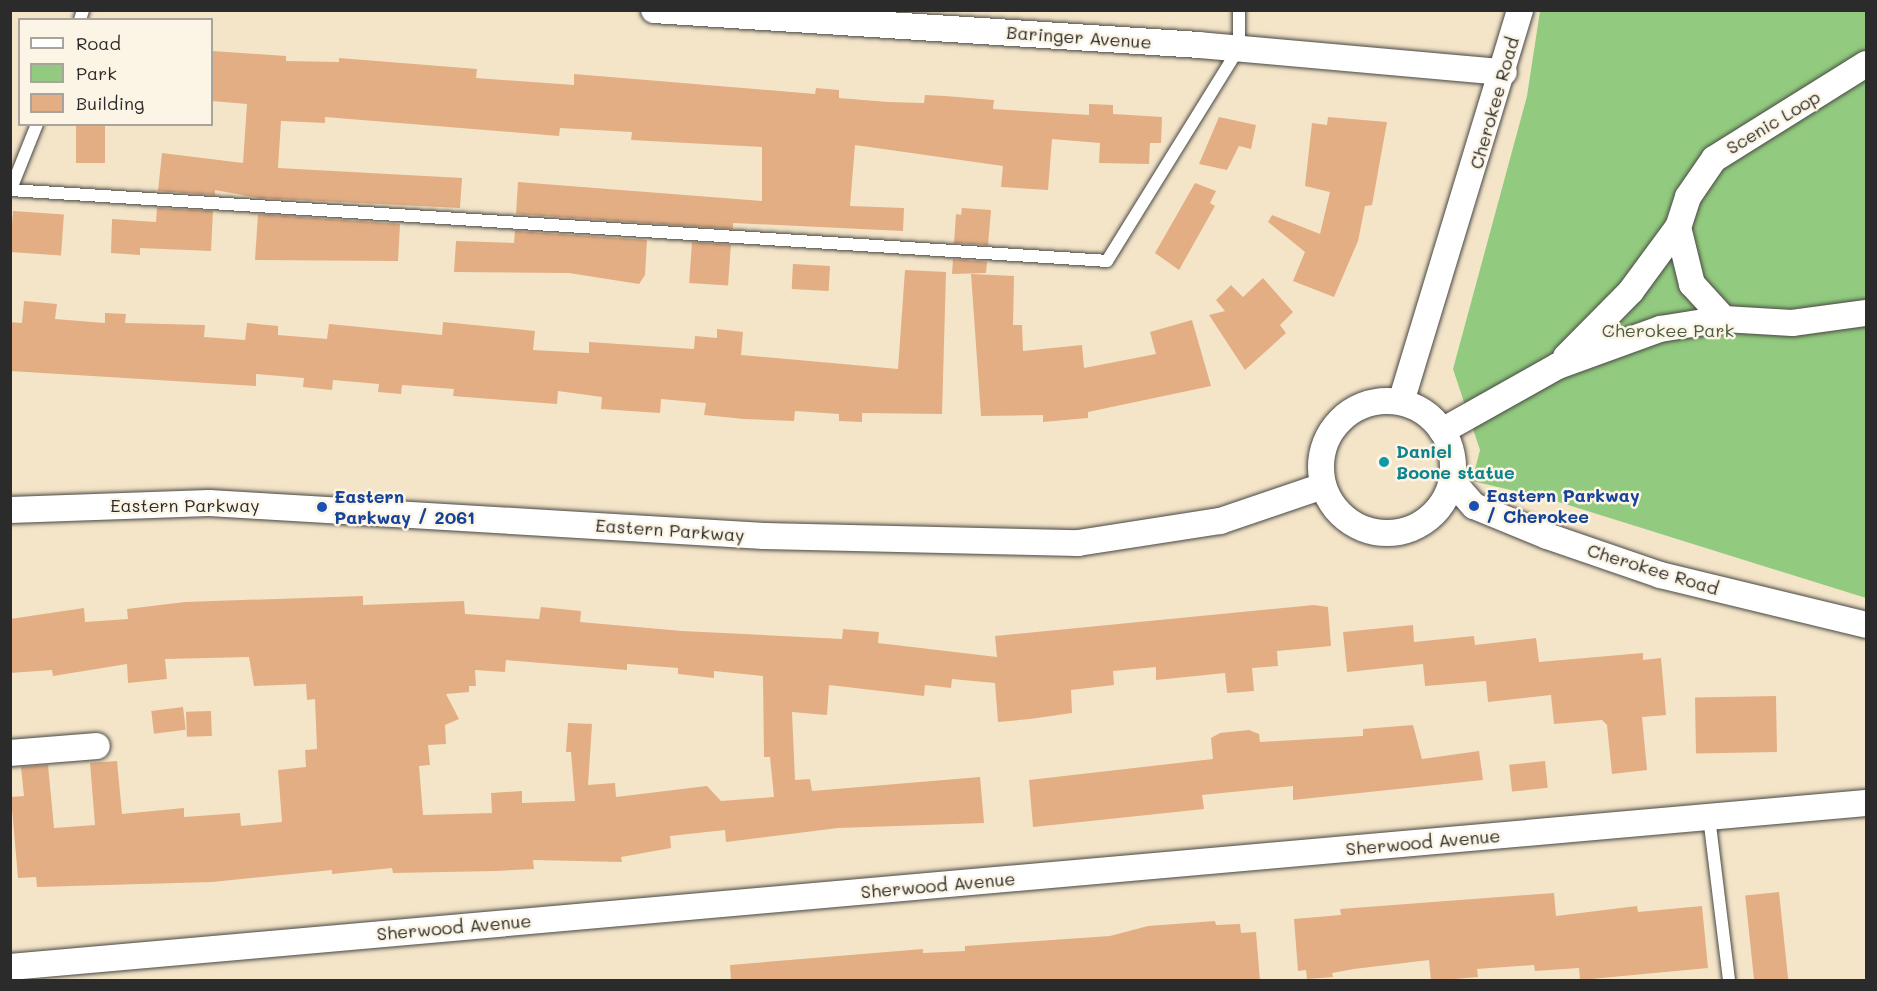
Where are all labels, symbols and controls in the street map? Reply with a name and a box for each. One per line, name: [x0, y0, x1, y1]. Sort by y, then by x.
legend: [18, 18, 213, 126]
street label: Baringer Avenue: [1006, 21, 1152, 53]
text: Road: [76, 31, 121, 55]
street label: Cherokee Road: [1465, 35, 1523, 171]
text: Park: [76, 61, 117, 85]
street label: Scenic Loop: [1722, 86, 1824, 158]
text: Building: [76, 91, 144, 115]
park label: Cherokee Park: [1602, 319, 1734, 341]
place label: Daniel Boone statue: [1396, 441, 1515, 484]
marker: Daniel Boone statue: [1377, 455, 1391, 469]
place label: Eastern Parkway / Cherokee: [1486, 485, 1640, 528]
place label: Eastern Parkway / 2061: [334, 486, 475, 528]
street label: Eastern Parkway: [110, 494, 260, 516]
marker: Eastern Parkway / Cherokee: [1467, 499, 1481, 513]
marker: Eastern Parkway / 2061: [315, 500, 329, 514]
street label: Eastern Parkway: [595, 514, 745, 546]
street label: Cherokee Road: [1585, 539, 1721, 599]
street label: Sherwood Avenue: [1345, 824, 1501, 860]
street label: Sherwood Avenue: [860, 867, 1016, 903]
street label: Sherwood Avenue: [376, 909, 532, 945]

